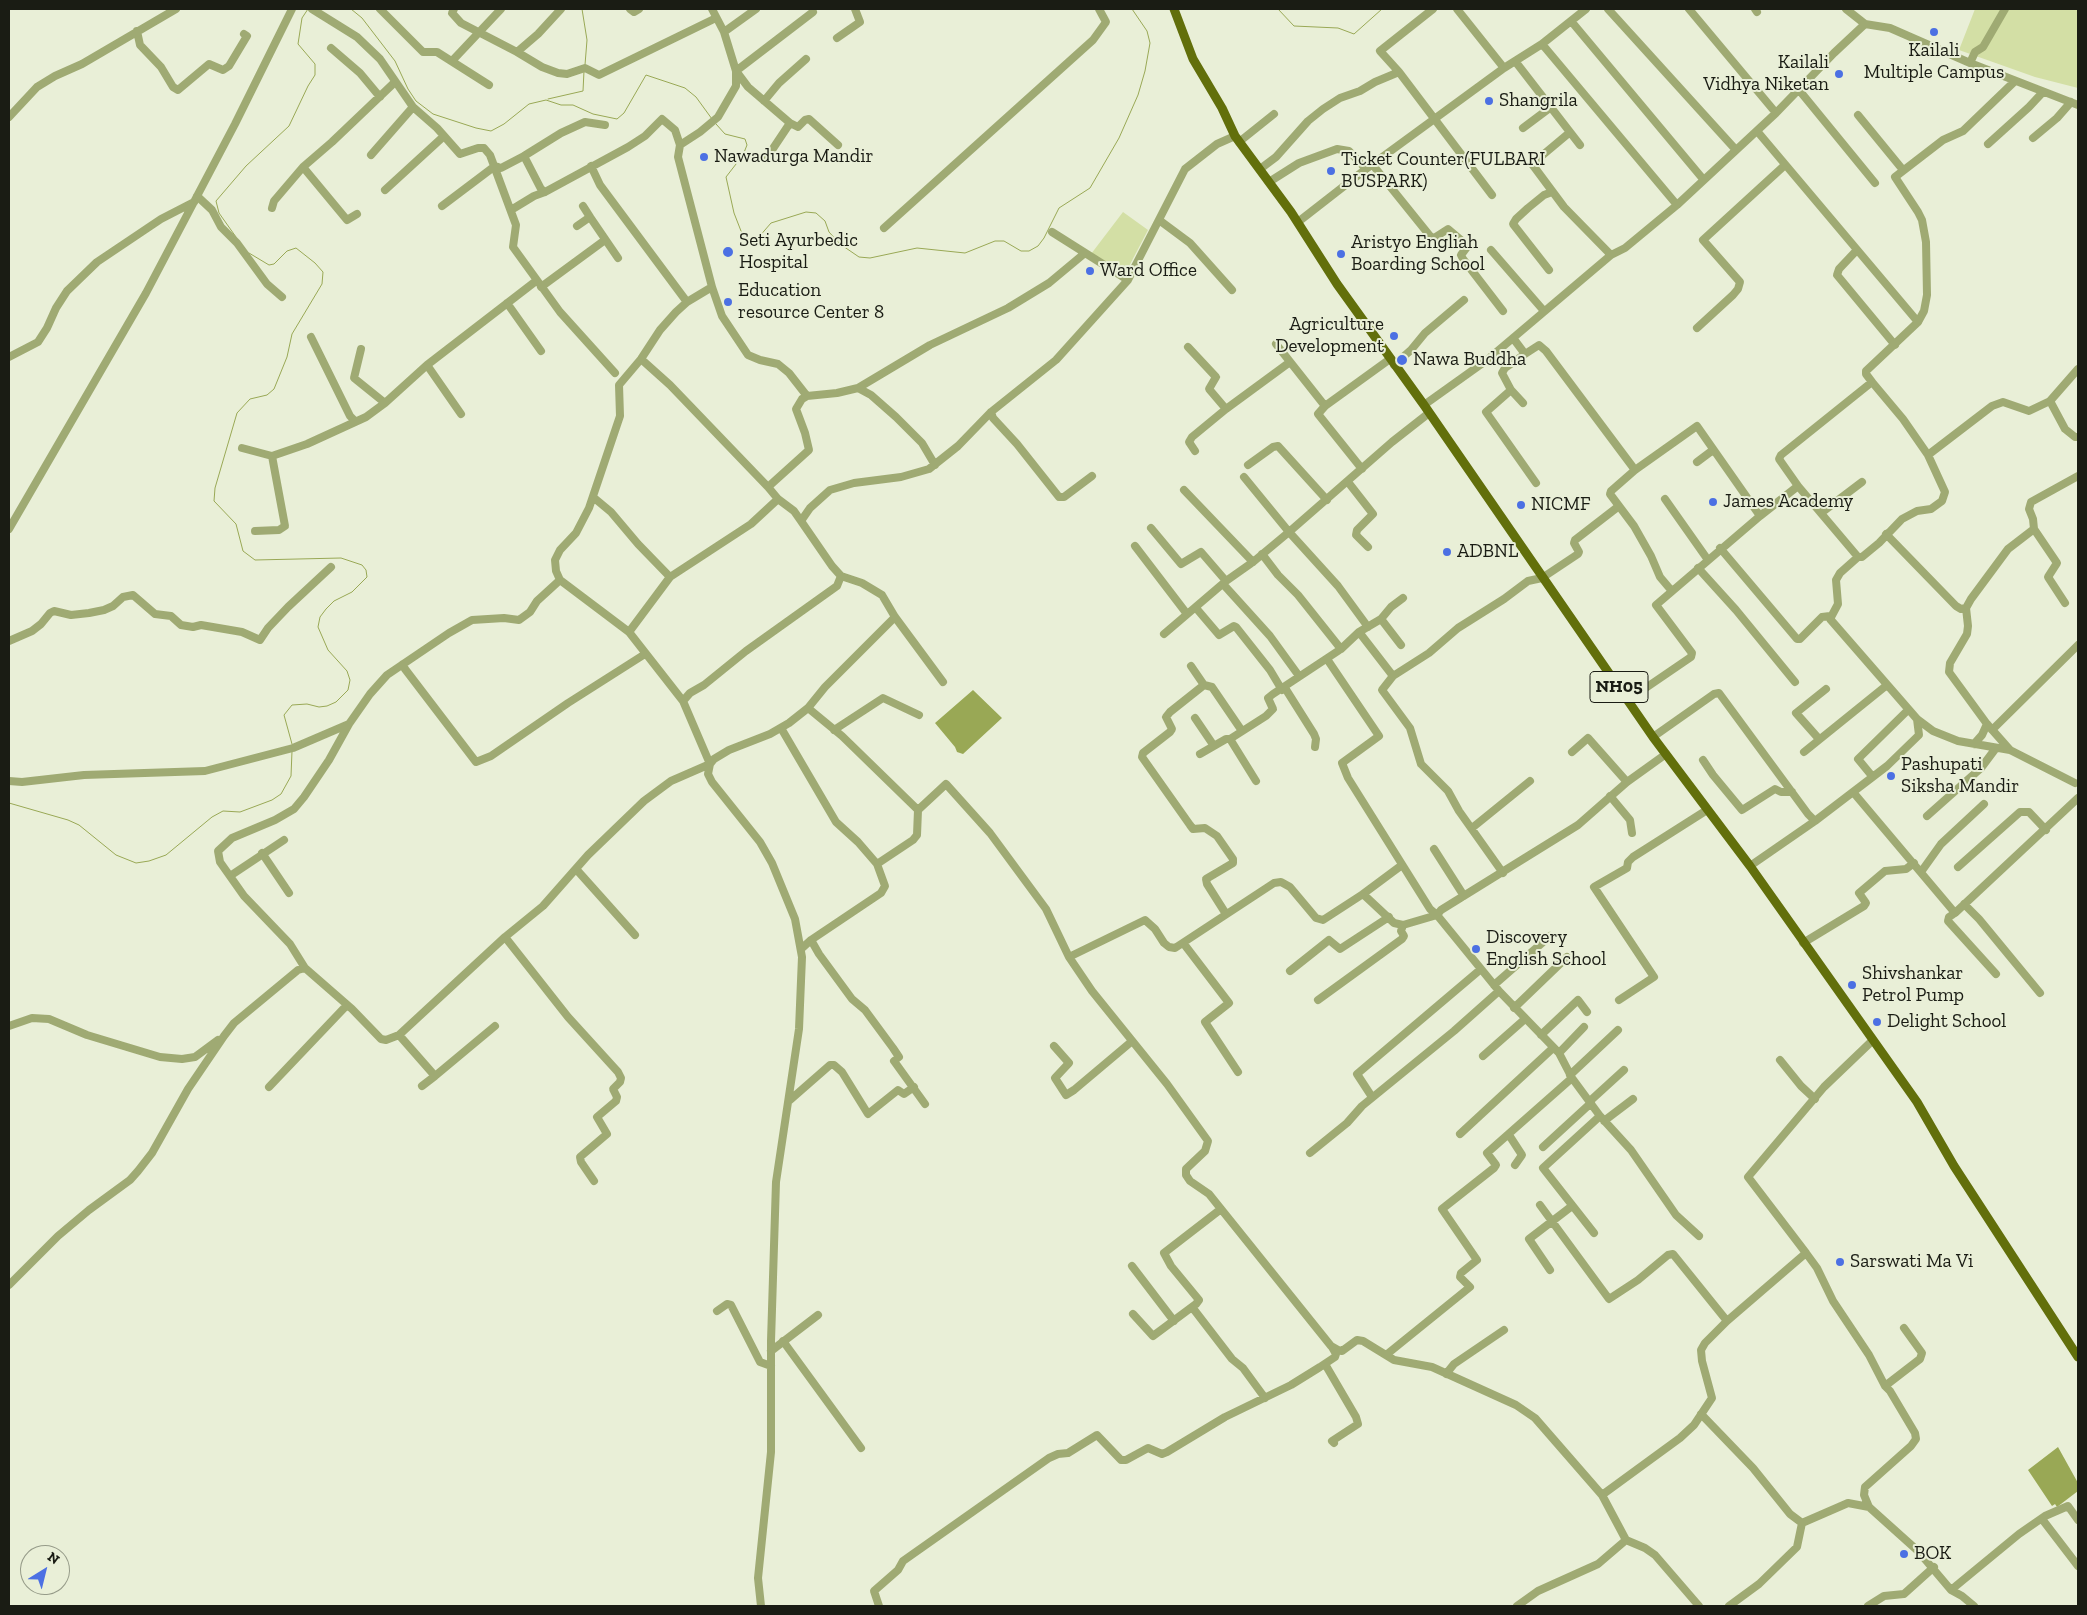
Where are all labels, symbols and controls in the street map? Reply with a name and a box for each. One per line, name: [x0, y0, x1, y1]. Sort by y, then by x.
marker: Kailali Multiple Campus: [1928, 26, 1940, 38]
place label: Kailali Multiple Campus: [1864, 40, 2004, 84]
place label: Kailali Vidhya Niketan: [1703, 52, 1829, 96]
marker: Kailali Vidhya Niketan: [1833, 68, 1845, 80]
place label: Shangrila: [1499, 90, 1578, 112]
marker: Shangrila: [1483, 95, 1495, 107]
place label: Nawadurga Mandir: [714, 146, 873, 168]
place label: Ticket Counter(FULBARI BUSPARK): [1341, 149, 1545, 193]
marker: Nawadurga Mandir: [698, 151, 710, 163]
marker: Ticket Counter(FULBARI BUSPARK): [1325, 165, 1337, 177]
place label: Seti Ayurbedic Hospital: [739, 230, 858, 274]
place label: Aristyo Engliah Boarding School: [1351, 232, 1485, 276]
marker: Seti Ayurbedic Hospital: [721, 245, 735, 259]
marker: Aristyo Engliah Boarding School: [1335, 248, 1347, 260]
place label: Ward Office: [1100, 260, 1197, 282]
marker: Ward Office: [1084, 265, 1096, 277]
place label: Education resource Center 8: [738, 280, 884, 324]
marker: Education resource Center 8: [722, 296, 734, 308]
place label: Agriculture Development: [1275, 314, 1384, 358]
marker: Agriculture Development: [1388, 330, 1400, 342]
place label: Nawa Buddha: [1413, 349, 1526, 371]
marker: Nawa Buddha: [1395, 353, 1409, 367]
place label: James Academy: [1723, 491, 1853, 513]
place label: NICMF: [1531, 494, 1591, 516]
marker: James Academy: [1707, 496, 1719, 508]
marker: NICMF: [1515, 499, 1527, 511]
place label: ADBNL: [1457, 541, 1518, 563]
marker: ADBNL: [1441, 546, 1453, 558]
road number: NH05: [1590, 672, 1648, 702]
place label: Pashupati Siksha Mandir: [1901, 754, 2019, 798]
marker: Pashupati Siksha Mandir: [1885, 770, 1897, 782]
place label: Discovery English School: [1486, 927, 1606, 971]
marker: Discovery English School: [1470, 943, 1482, 955]
place label: Shivshankar Petrol Pump: [1862, 963, 1964, 1007]
marker: Shivshankar Petrol Pump: [1846, 979, 1858, 991]
place label: Delight School: [1887, 1011, 2006, 1033]
marker: Delight School: [1871, 1016, 1883, 1028]
place label: Sarswati Ma Vi: [1850, 1251, 1973, 1273]
marker: Sarswati Ma Vi: [1834, 1256, 1846, 1268]
place label: BOK: [1914, 1543, 1951, 1565]
north arrow: [20, 1545, 70, 1595]
text: N: [44, 1548, 63, 1568]
marker: BOK: [1898, 1548, 1910, 1560]

